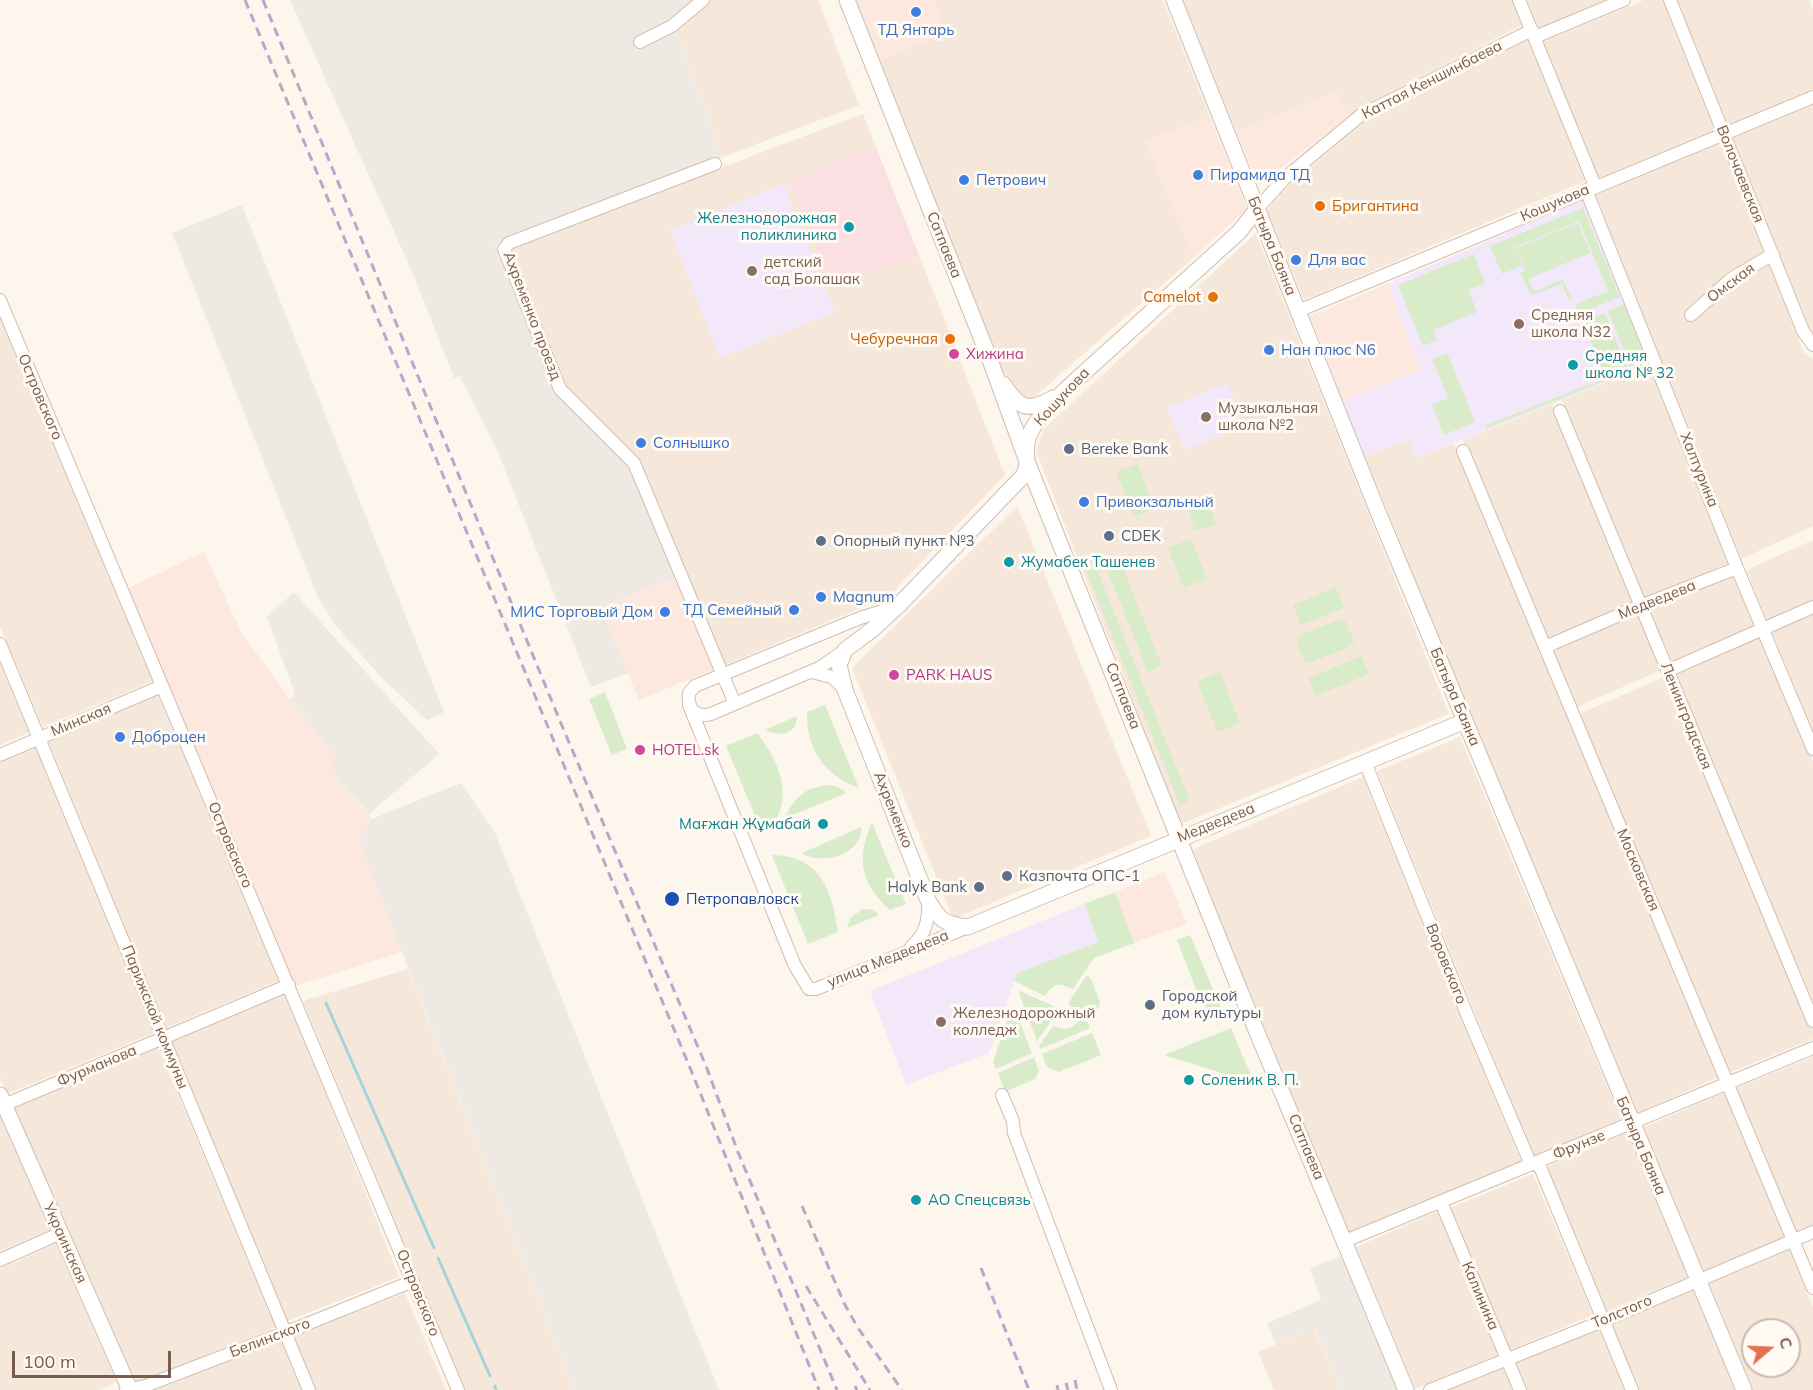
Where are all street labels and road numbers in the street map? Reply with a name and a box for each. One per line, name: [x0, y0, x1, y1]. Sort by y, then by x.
street label: Каттая Кеншинбаева: [1359, 37, 1505, 123]
street label: Волочаевская: [1712, 123, 1768, 225]
street label: Кошукова: [1518, 180, 1592, 226]
street label: Батыра Баяна: [1244, 194, 1300, 298]
street label: Сатпаева: [923, 209, 965, 281]
street label: Ахременко проезд: [499, 249, 565, 383]
street label: Омская: [1704, 259, 1758, 307]
street label: Островского: [14, 351, 66, 443]
street label: Кошукова: [1030, 364, 1094, 430]
street label: Халтурина: [1676, 430, 1722, 510]
street label: Медведева: [1616, 576, 1698, 624]
street label: Батыра Баяна: [1426, 645, 1484, 749]
street label: Сатпаева: [1102, 660, 1144, 732]
street label: Ленинградская: [1656, 660, 1716, 772]
street label: Минская: [48, 699, 114, 741]
street label: Ахременко: [870, 769, 916, 851]
street label: Островского: [204, 799, 256, 891]
street label: Медведева: [1175, 799, 1257, 847]
street label: Московская: [1613, 826, 1663, 914]
street label: Воровского: [1422, 921, 1470, 1007]
street label: улица Медведева: [825, 926, 951, 992]
street label: Парижской коммуны: [118, 943, 192, 1091]
street label: Фурманова: [54, 1041, 140, 1091]
street label: Батыра Баяна: [1612, 1094, 1670, 1198]
street label: Сатпаева: [1284, 1111, 1328, 1183]
street label: Фрунзе: [1550, 1126, 1608, 1164]
street label: Украинская: [39, 1200, 91, 1286]
street label: Островского: [392, 1247, 444, 1339]
street label: Калинина: [1458, 1259, 1502, 1333]
street label: Толстого: [1589, 1291, 1655, 1333]
street label: Белинского: [227, 1314, 313, 1362]

